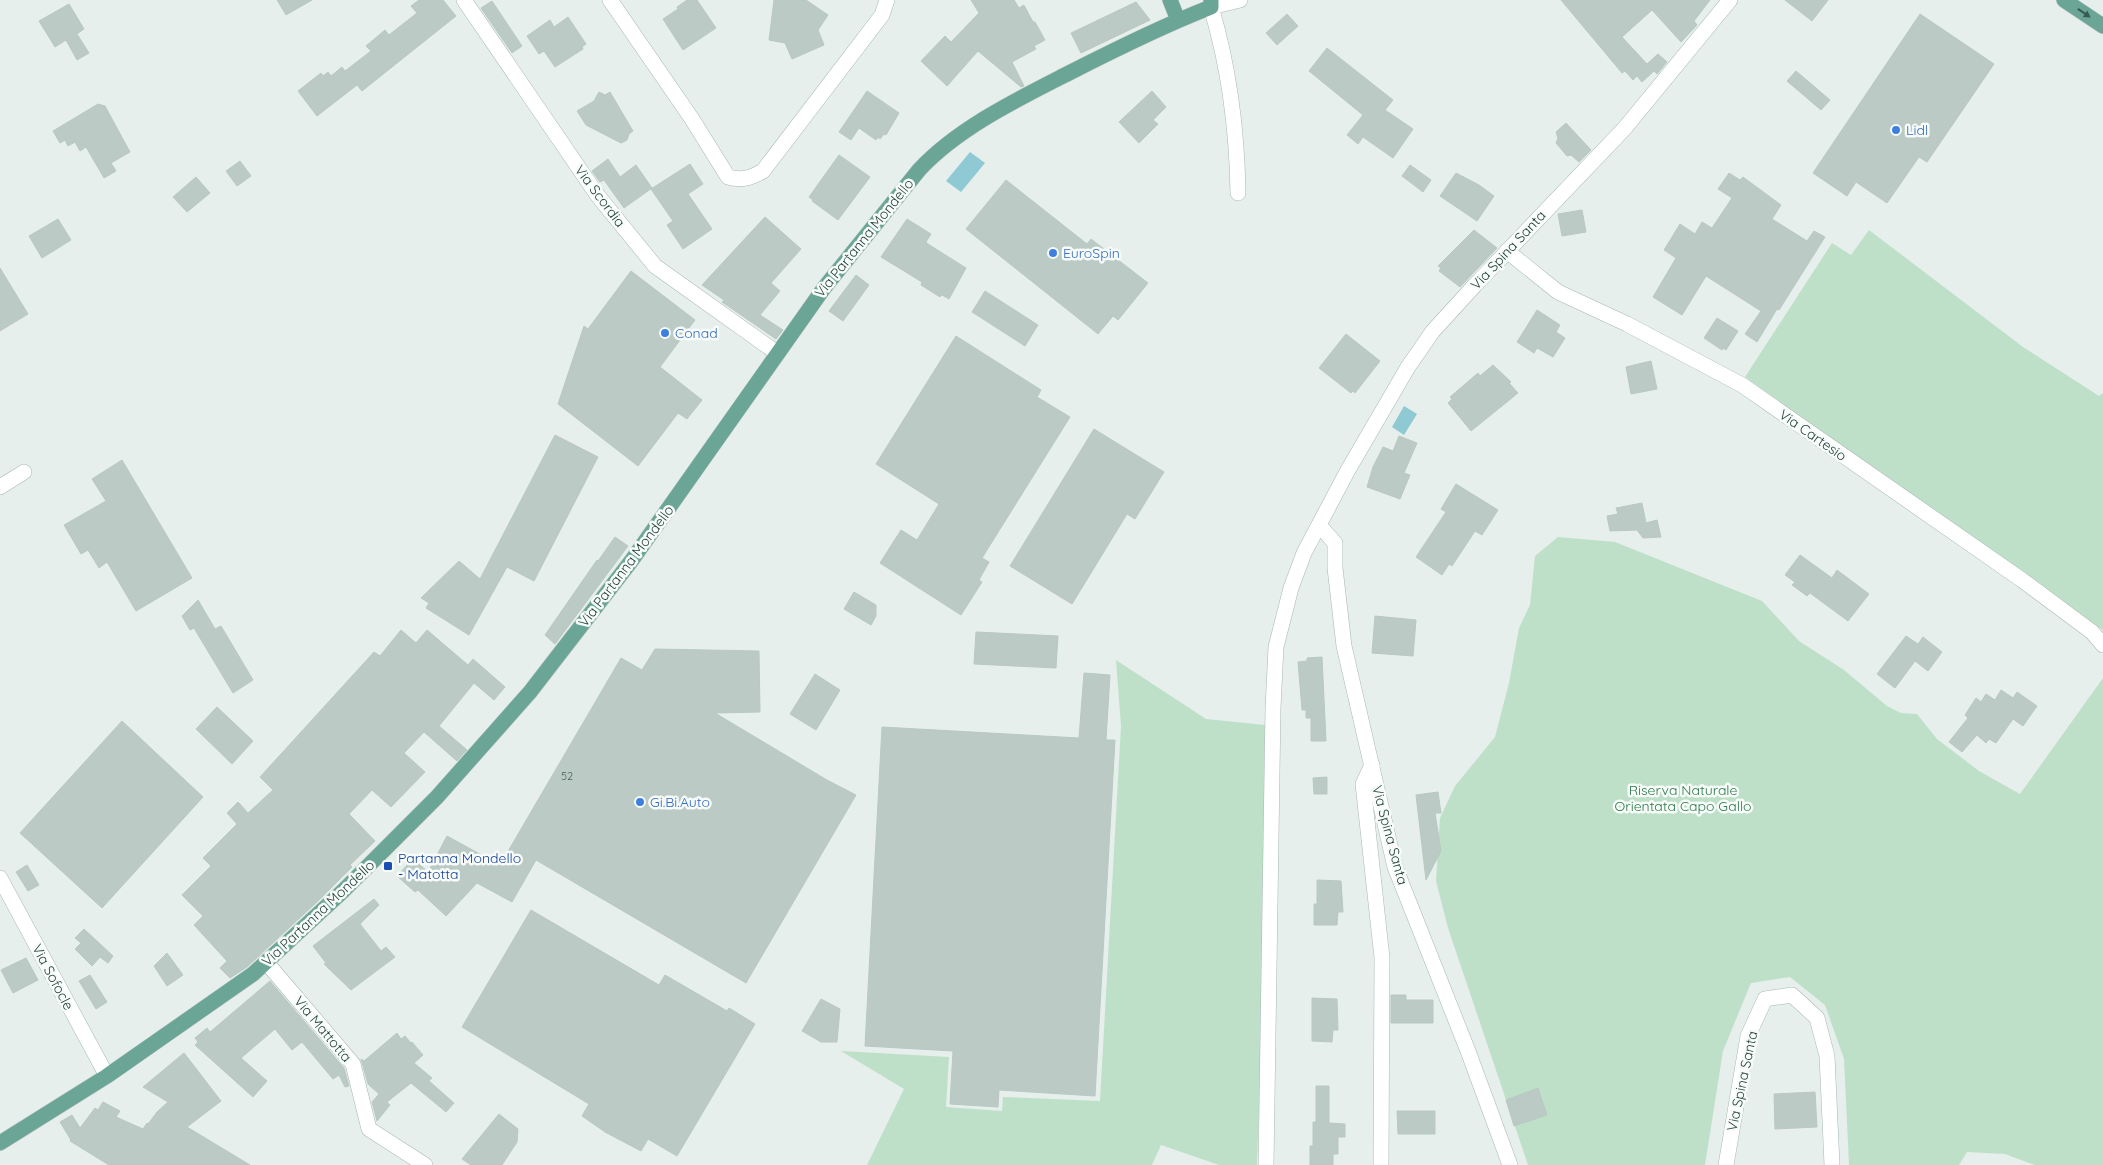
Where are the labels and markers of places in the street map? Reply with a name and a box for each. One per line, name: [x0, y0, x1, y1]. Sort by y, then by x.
place label: Lidl: [1906, 121, 1928, 139]
marker: Lidl: [1890, 124, 1902, 136]
place label: EuroSpin: [1063, 244, 1120, 262]
marker: EuroSpin: [1047, 247, 1059, 259]
place label: Conad: [675, 324, 718, 342]
marker: Conad: [659, 327, 671, 339]
place label: Gi.Bi.Auto: [650, 793, 710, 811]
marker: Gi.Bi.Auto: [634, 796, 646, 808]
place label: Partanna Mondello - Matotta: [398, 849, 521, 883]
marker: Partanna Mondello - Matotta: [382, 860, 394, 872]

